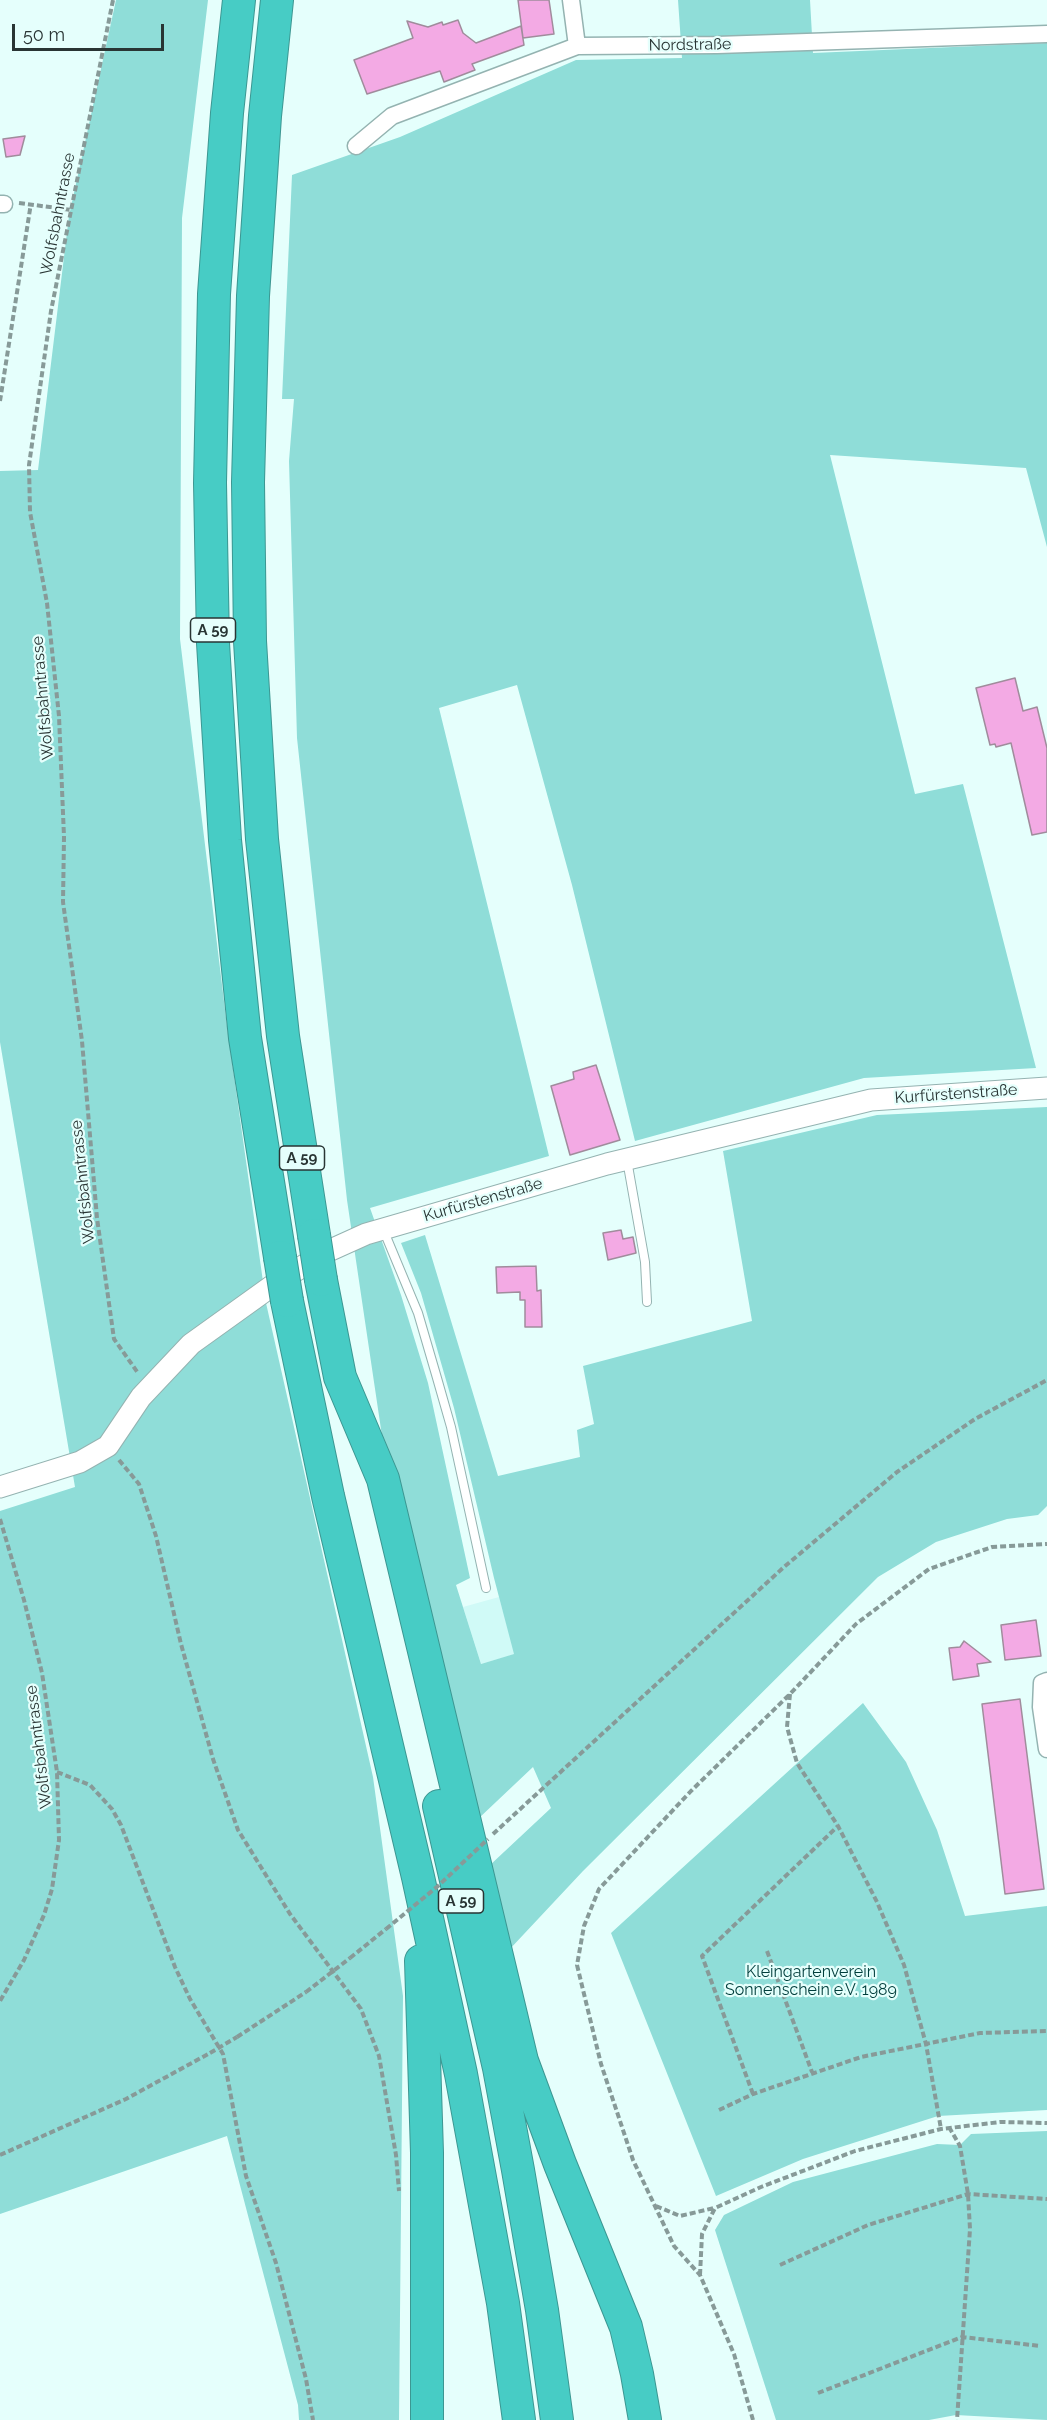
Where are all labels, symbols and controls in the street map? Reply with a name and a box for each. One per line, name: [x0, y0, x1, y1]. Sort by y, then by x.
scale bar: [15, 12, 166, 50]
text: 50 m: [23, 24, 65, 45]
street label: Nordstraße: [648, 35, 732, 55]
street label: Wolfsbahntrasse: [37, 151, 79, 277]
road number: A 59: [190, 618, 236, 642]
street label: Wolfsbahntrasse: [28, 635, 58, 761]
street label: Kurfürstenstraße: [894, 1080, 1018, 1108]
street label: Wolfsbahntrasse: [67, 1119, 99, 1245]
road number: A 59: [280, 1146, 324, 1170]
street label: Kurfürstenstraße: [421, 1174, 545, 1226]
street label: Wolfsbahntrasse: [22, 1684, 56, 1810]
road number: A 59: [438, 1889, 484, 1913]
park label: Kleingartenverein Sonnenschein e.V. 1989: [725, 1962, 897, 2000]

